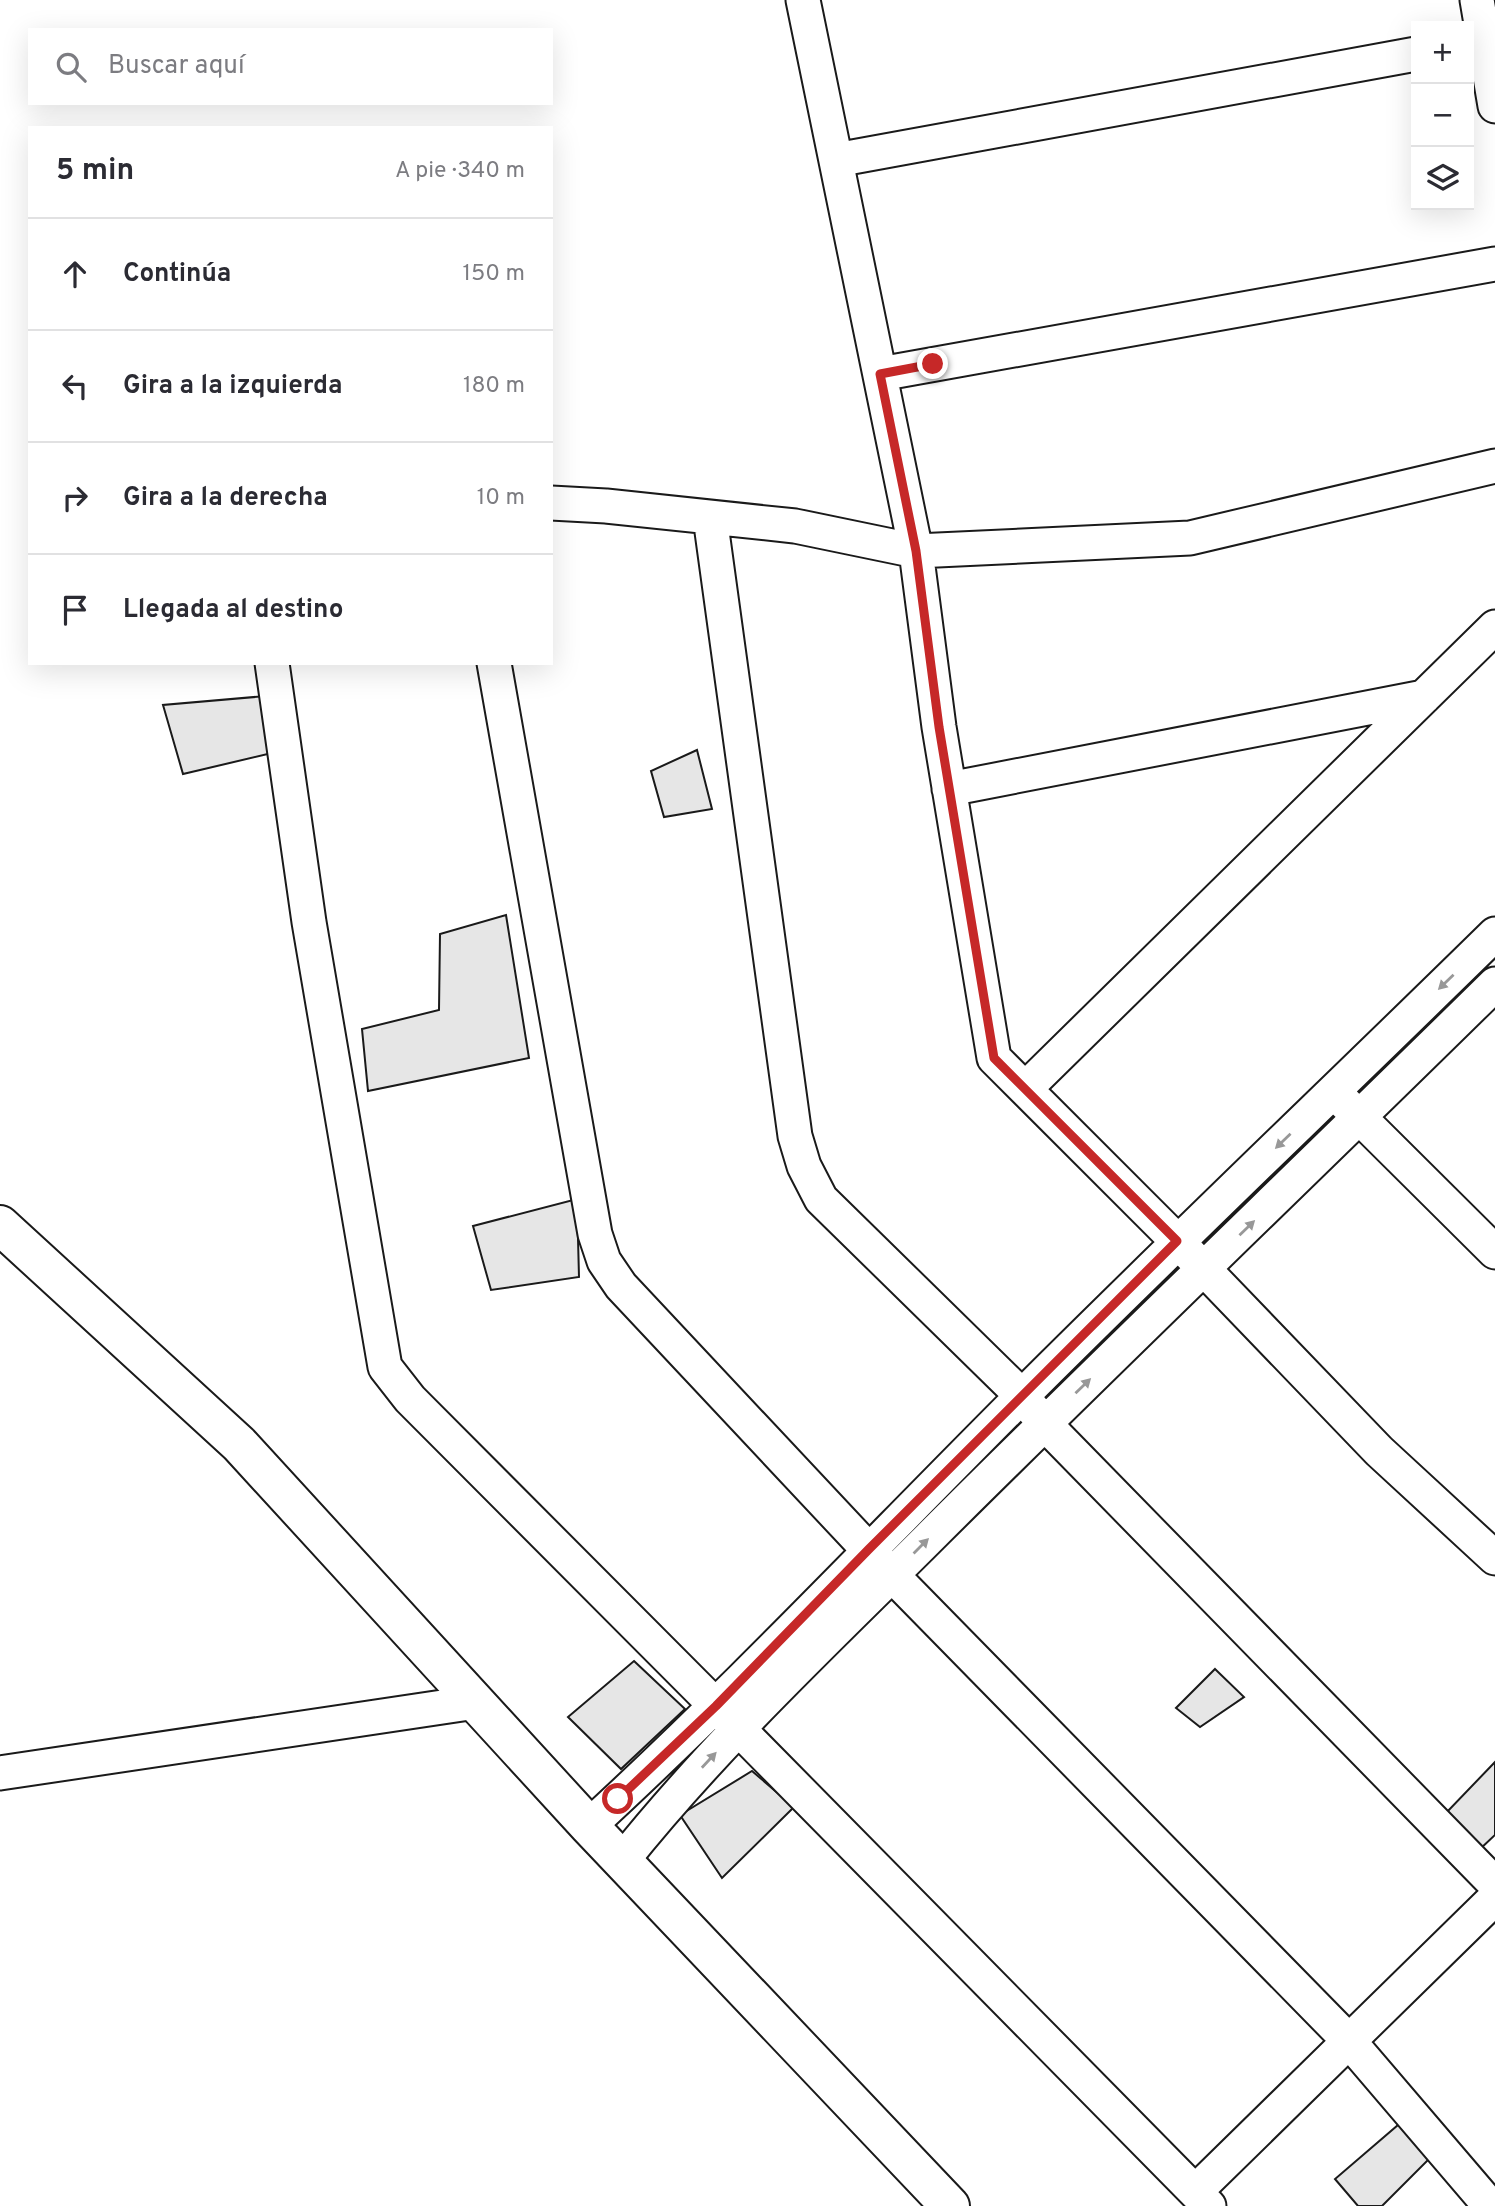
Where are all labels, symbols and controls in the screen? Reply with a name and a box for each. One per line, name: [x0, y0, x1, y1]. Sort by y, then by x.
map controls: [1411, 21, 1474, 210]
button: +: [1411, 21, 1474, 84]
search box: [28, 28, 553, 105]
icon: search: [52, 48, 90, 86]
text: Buscar aquí: [108, 50, 245, 83]
button: −: [1411, 84, 1474, 147]
button: layers: [1411, 147, 1474, 210]
text: 5 min: [56, 153, 134, 190]
text: A pie · 340 m: [395, 157, 525, 186]
icon: ahead: [56, 255, 94, 293]
text: Continúa: [123, 258, 231, 291]
text: 150 m: [463, 260, 525, 289]
route end: [917, 348, 948, 379]
icon: left: [56, 367, 94, 405]
text: Gira a la izquierda: [123, 370, 342, 403]
text: 180 m: [463, 372, 525, 401]
icon: right: [56, 479, 94, 517]
text: Gira a la derecha: [123, 482, 328, 515]
text: 10 m: [477, 484, 525, 513]
icon: arrive: [56, 591, 94, 629]
text: Llegada al destino: [123, 594, 343, 627]
one-way arrow: [1438, 974, 1455, 991]
one-way arrow: [1275, 1132, 1292, 1148]
one-way arrow: [1238, 1220, 1255, 1237]
one-way arrow: [1074, 1379, 1091, 1395]
one-way arrow: [913, 1538, 929, 1554]
one-way arrow: [701, 1752, 717, 1769]
route start: [602, 1783, 633, 1814]

